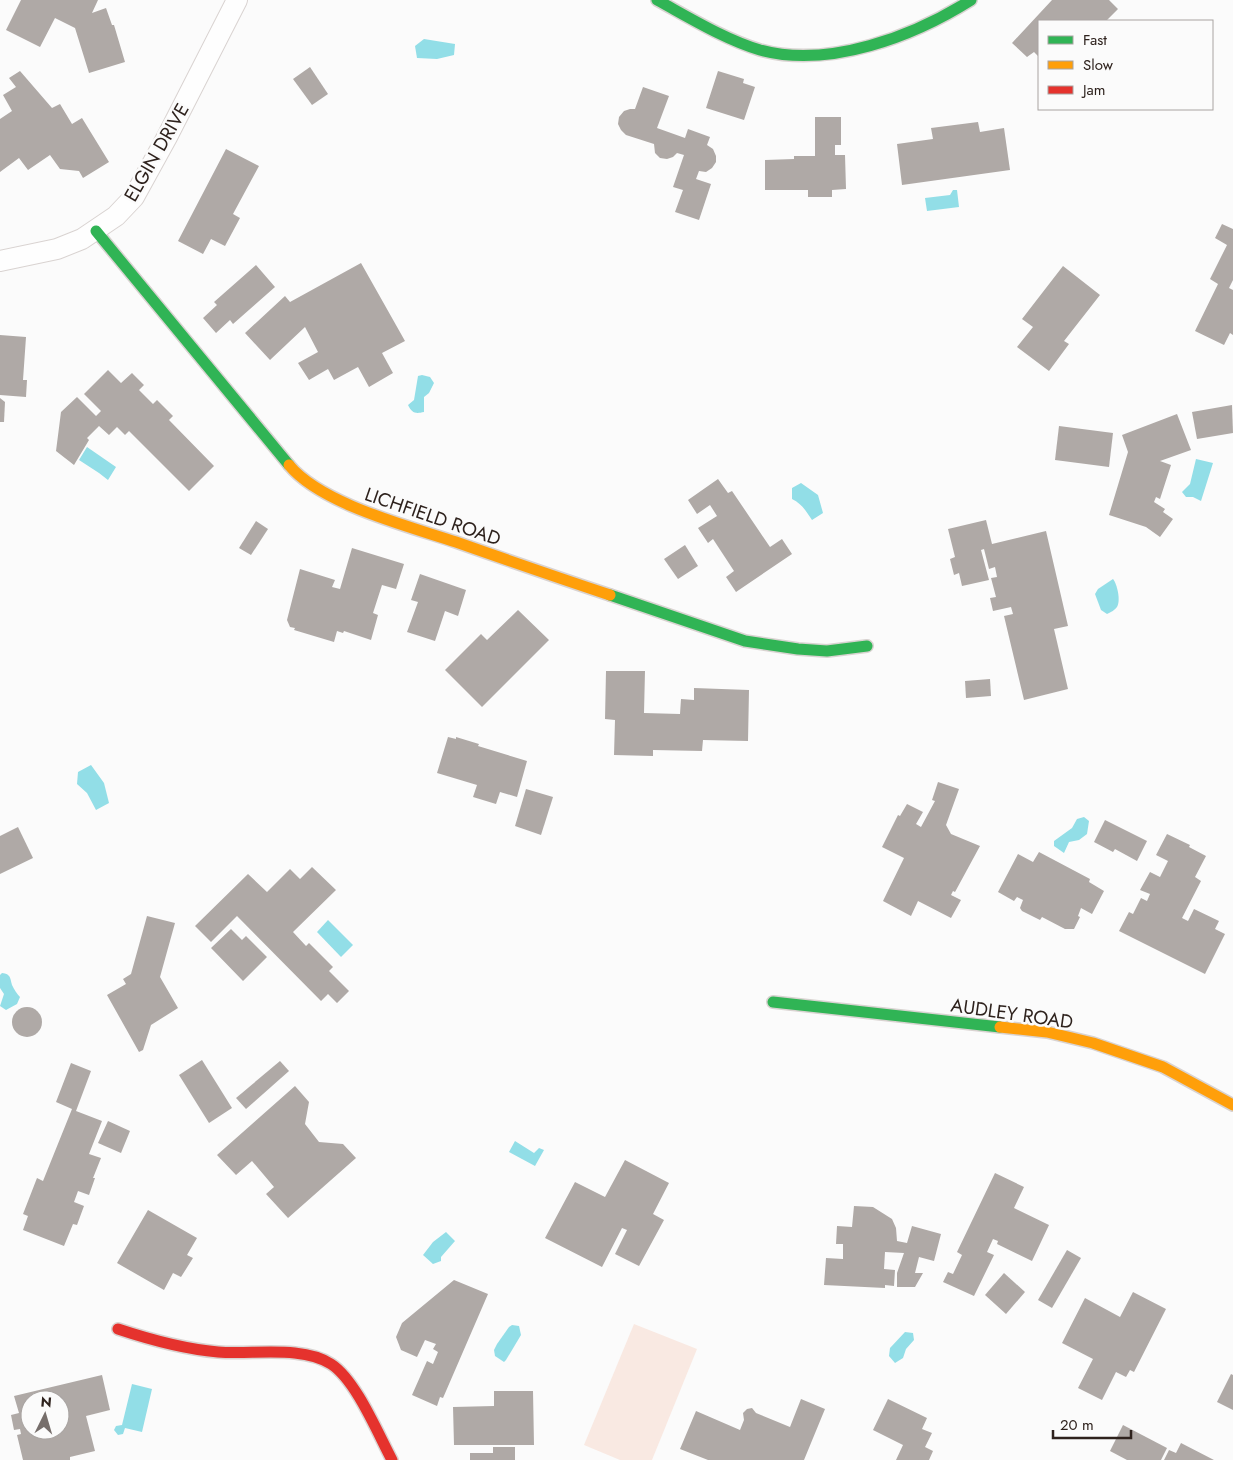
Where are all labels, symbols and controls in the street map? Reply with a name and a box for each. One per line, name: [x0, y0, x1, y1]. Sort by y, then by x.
legend: [1038, 20, 1213, 110]
text: Fast: [1083, 29, 1107, 51]
text: Slow: [1083, 54, 1114, 76]
text: Jam: [1081, 79, 1106, 101]
street label: ELGIN DRIVE: [117, 98, 195, 206]
street label: LICHFIELD ROAD: [361, 481, 504, 552]
street label: AUDLEY ROAD: [949, 992, 1075, 1035]
north arrow: [20, 1390, 70, 1440]
text: N: [40, 1392, 53, 1412]
scale bar: [1053, 1408, 1130, 1440]
text: 20 m: [1060, 1414, 1094, 1436]

